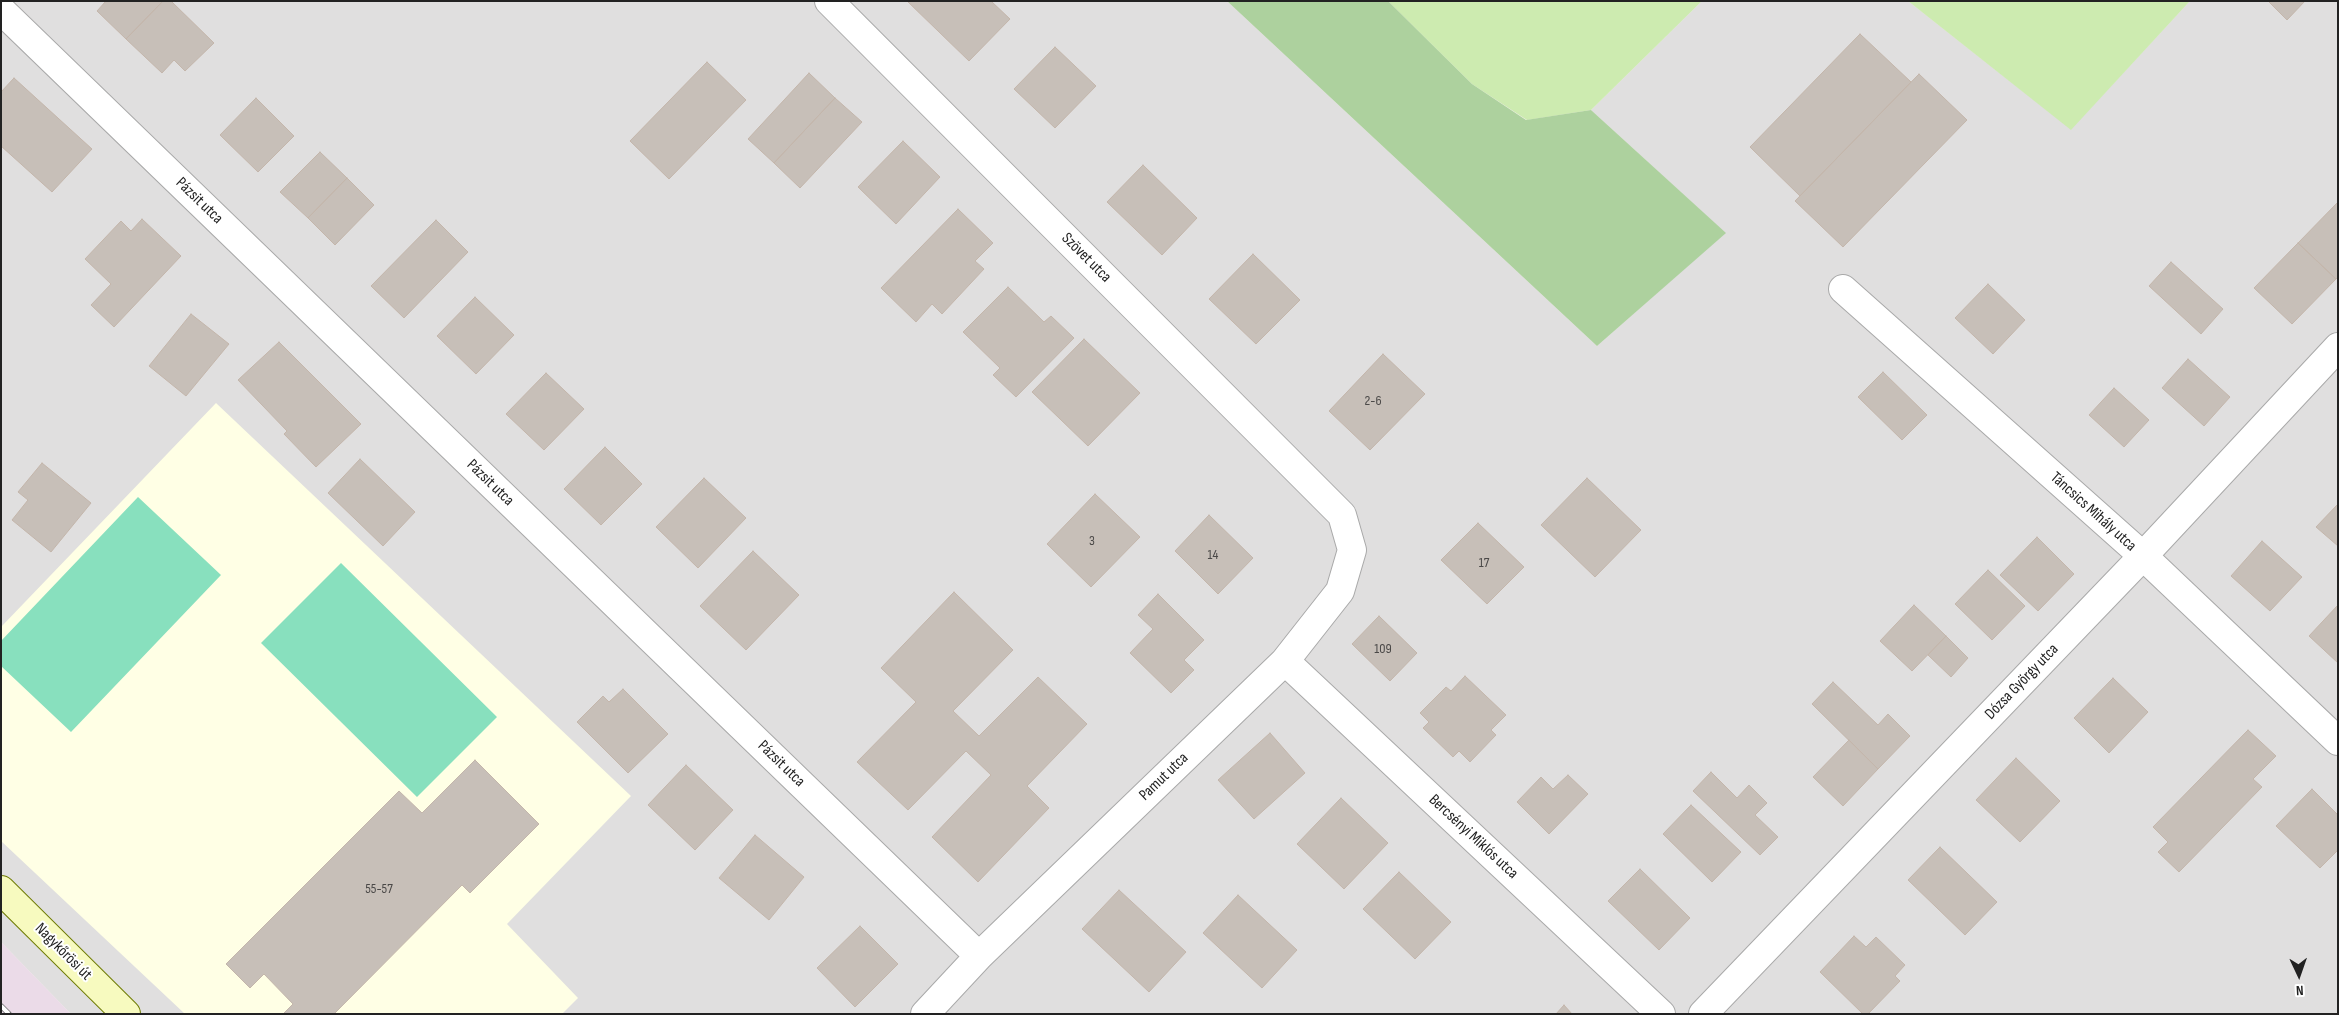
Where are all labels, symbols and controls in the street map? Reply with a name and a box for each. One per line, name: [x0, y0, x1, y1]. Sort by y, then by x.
street label: Pázsit utca: [171, 174, 227, 228]
street label: Szövet utca: [1057, 229, 1115, 287]
house number: 2-6: [1364, 393, 1382, 409]
street label: Pázsit utca: [462, 456, 518, 510]
street label: Táncsics Mihály utca: [2046, 468, 2140, 556]
house number: 3: [1089, 533, 1095, 549]
house number: 14: [1208, 547, 1218, 563]
house number: 17: [1479, 555, 1489, 571]
street label: Dózsa György utca: [1981, 640, 2063, 724]
house number: 109: [1374, 641, 1392, 657]
street label: Pázsit utca: [753, 737, 809, 791]
street label: Pamut utca: [1135, 749, 1193, 805]
street label: Bercsényi Miklós utca: [1424, 791, 1522, 883]
house number: 55-57: [365, 881, 393, 897]
street label: Nagykőrösi út: [30, 919, 96, 985]
north arrow: [2274, 950, 2324, 1000]
text: N: [2296, 982, 2304, 999]

